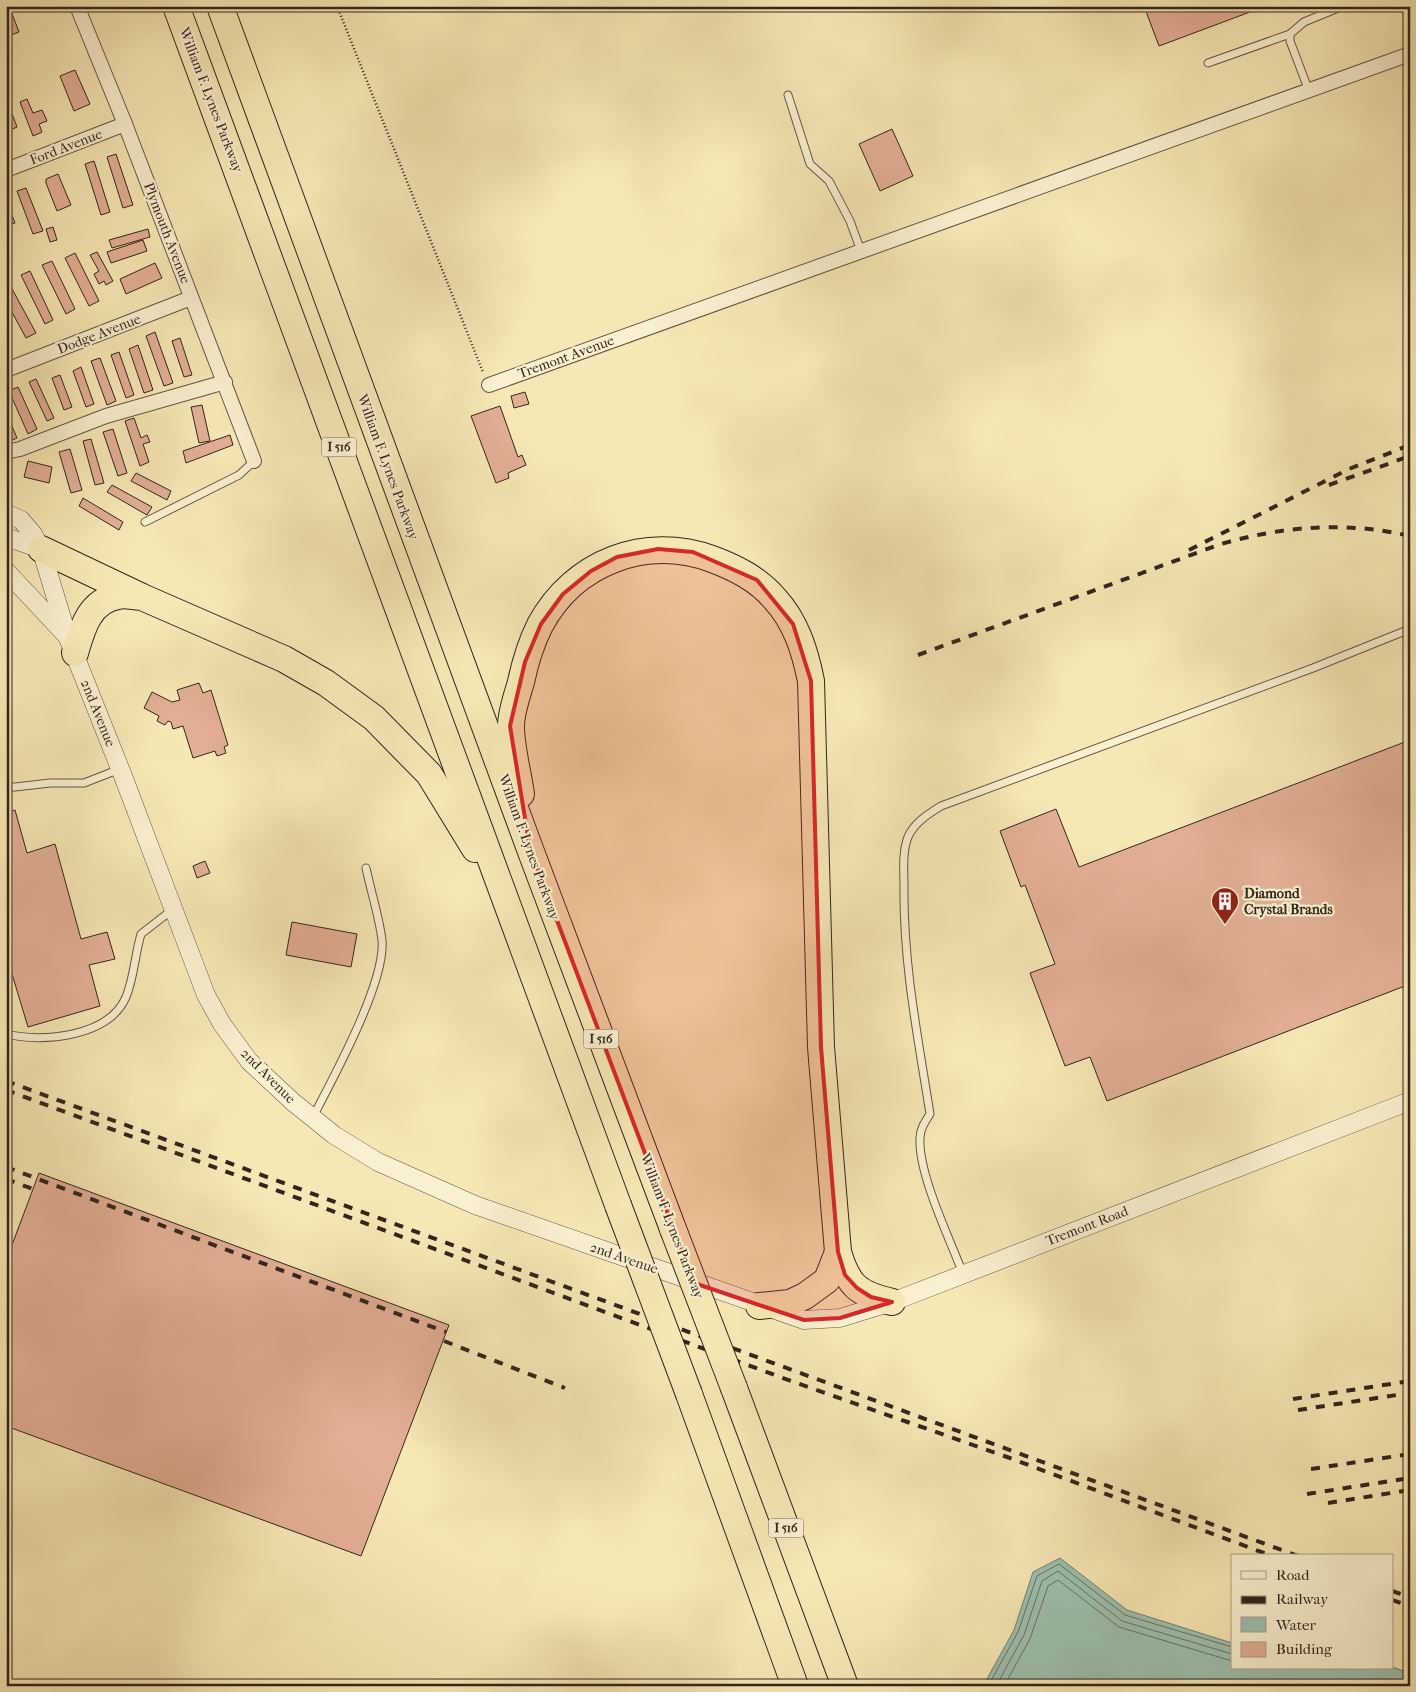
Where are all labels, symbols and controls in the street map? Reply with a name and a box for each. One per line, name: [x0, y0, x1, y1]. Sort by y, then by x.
street label: William F. Lynes Parkway: [175, 24, 247, 175]
street label: Ford Avenue: [27, 125, 105, 169]
street label: Plymouth Avenue: [140, 180, 194, 286]
street label: Dodge Avenue: [55, 310, 143, 358]
street label: Tremont Avenue: [516, 332, 616, 382]
street label: William F. Lynes Parkway: [353, 391, 422, 543]
road number: I 516: [322, 438, 356, 457]
street label: 2nd Avenue: [77, 677, 119, 749]
street label: William F. Lynes Parkway: [494, 771, 563, 923]
place label: Diamond Crystal Brands: [1244, 885, 1333, 918]
building icon: Diamond Crystal Brands: [1210, 886, 1240, 925]
road number: I 516: [584, 1030, 618, 1048]
street label: 2nd Avenue: [237, 1045, 299, 1107]
street label: William F. Lynes Parkway: [636, 1150, 708, 1301]
street label: Tremont Road: [1043, 1202, 1131, 1250]
street label: 2nd Avenue: [588, 1238, 660, 1278]
road number: I 516: [768, 1519, 804, 1538]
legend: [1231, 1554, 1394, 1670]
text: Road: [1276, 1566, 1310, 1584]
text: Railway: [1276, 1590, 1329, 1608]
text: Water: [1275, 1616, 1316, 1634]
text: Building: [1276, 1640, 1333, 1658]

